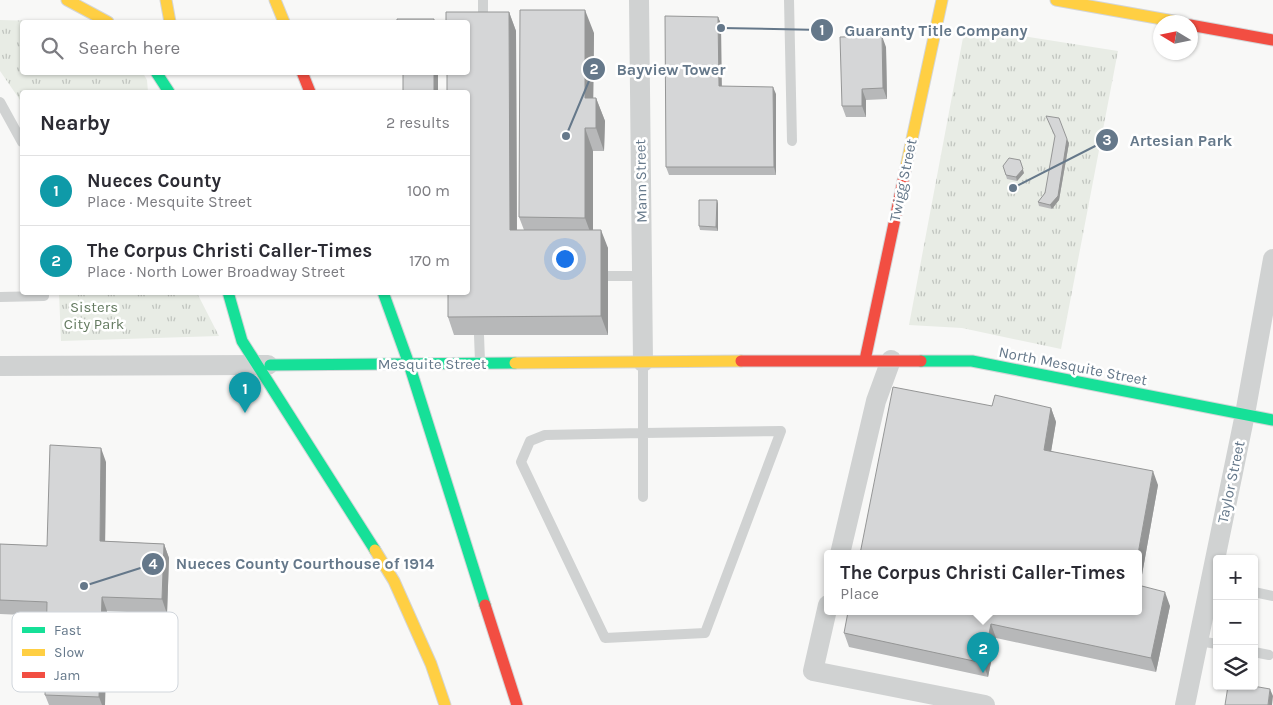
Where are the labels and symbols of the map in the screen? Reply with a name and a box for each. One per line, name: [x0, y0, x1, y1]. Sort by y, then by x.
callout: Guaranty Title Company: [810, 15, 1038, 46]
north arrow: [1153, 15, 1198, 60]
text: 1: [819, 21, 825, 39]
text: Guaranty Title Company: [844, 21, 1028, 40]
callout: Bayview Tower: [582, 54, 736, 85]
text: 2: [589, 60, 599, 78]
text: Bayview Tower: [617, 60, 726, 79]
callout: Artesian Park: [1095, 125, 1242, 156]
text: 3: [1102, 131, 1112, 149]
text: Artesian Park: [1130, 131, 1233, 150]
street label: Twigg Street: [885, 137, 921, 223]
street label: Mann Street: [631, 139, 651, 223]
your location: [552, 246, 578, 272]
park label: Sisters City Park: [64, 298, 124, 333]
street label: North Mesquite Street: [997, 343, 1149, 389]
street label: Mesquite Street: [378, 355, 487, 373]
pin: 1: [229, 372, 261, 413]
street label: Taylor Street: [1213, 439, 1249, 525]
callout: Nueces County Courthouse of 1914: [141, 548, 444, 579]
text: Nueces County Courthouse of 1914: [176, 554, 435, 573]
text: 4: [149, 555, 158, 573]
legend: [12, 612, 178, 692]
text: Fast: [54, 622, 81, 639]
pin: 2: [967, 632, 999, 673]
text: Slow: [54, 644, 84, 661]
text: Jam: [54, 667, 80, 684]

